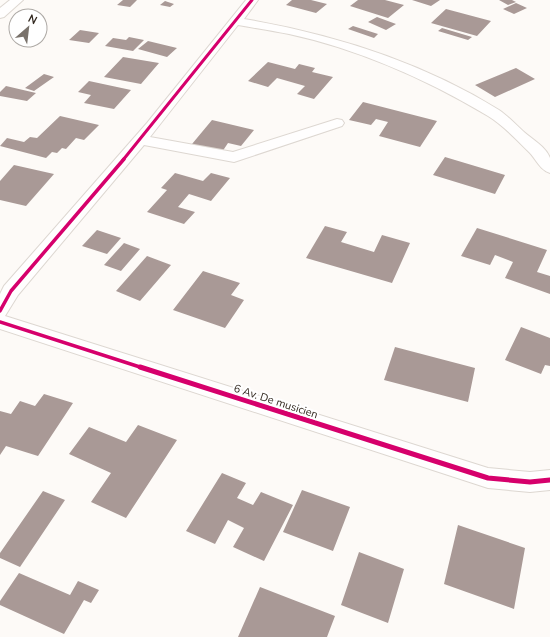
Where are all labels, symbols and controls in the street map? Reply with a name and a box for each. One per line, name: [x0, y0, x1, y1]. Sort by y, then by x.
north arrow: [8, 8, 48, 48]
text: N: [25, 11, 40, 28]
street label: 6 Av. De musicien: [232, 381, 320, 422]

